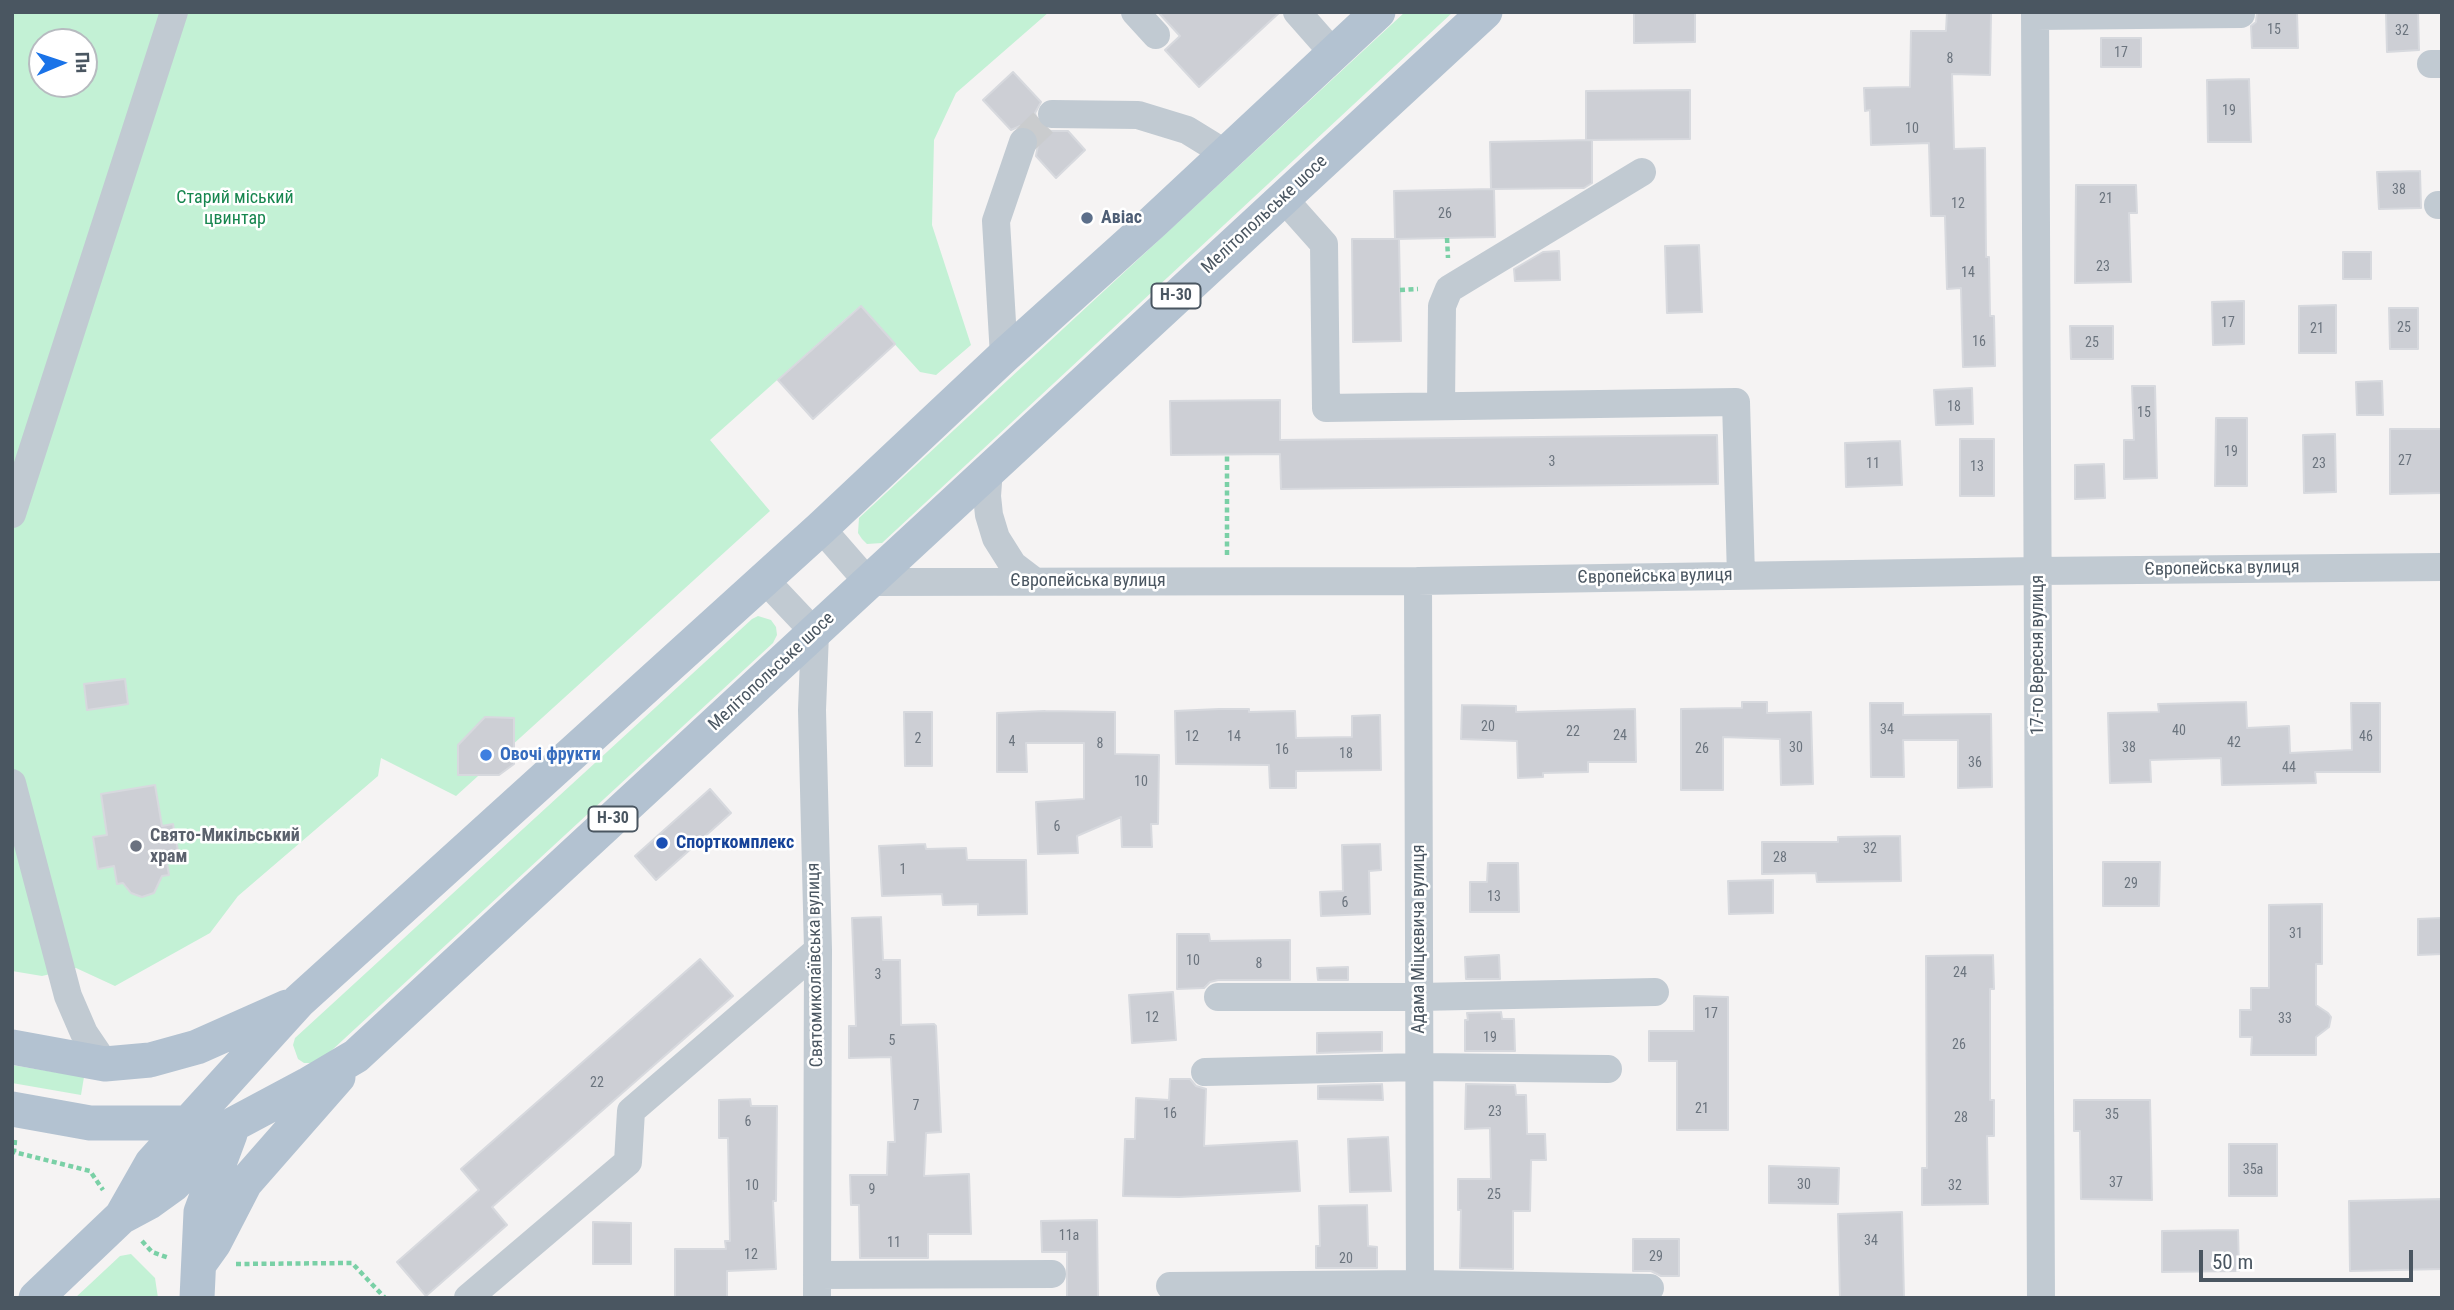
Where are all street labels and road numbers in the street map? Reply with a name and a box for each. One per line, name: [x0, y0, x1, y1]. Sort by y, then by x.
street label: Мелітопольське шосе: [1198, 151, 1332, 279]
road number: Н-30: [1152, 284, 1200, 308]
street label: Європейська вулиця: [2144, 557, 2300, 581]
street label: Європейська вулиця: [1577, 565, 1733, 589]
street label: Європейська вулиця: [1010, 570, 1166, 592]
street label: 17-го Вересня вулиця: [2027, 575, 2049, 735]
street label: Мелітопольське шосе: [705, 608, 839, 736]
road number: Н-30: [588, 806, 638, 832]
street label: Адама Міцкевича вулиця: [1408, 844, 1430, 1034]
street label: Святомиколаївська вулиця: [803, 863, 829, 1067]

